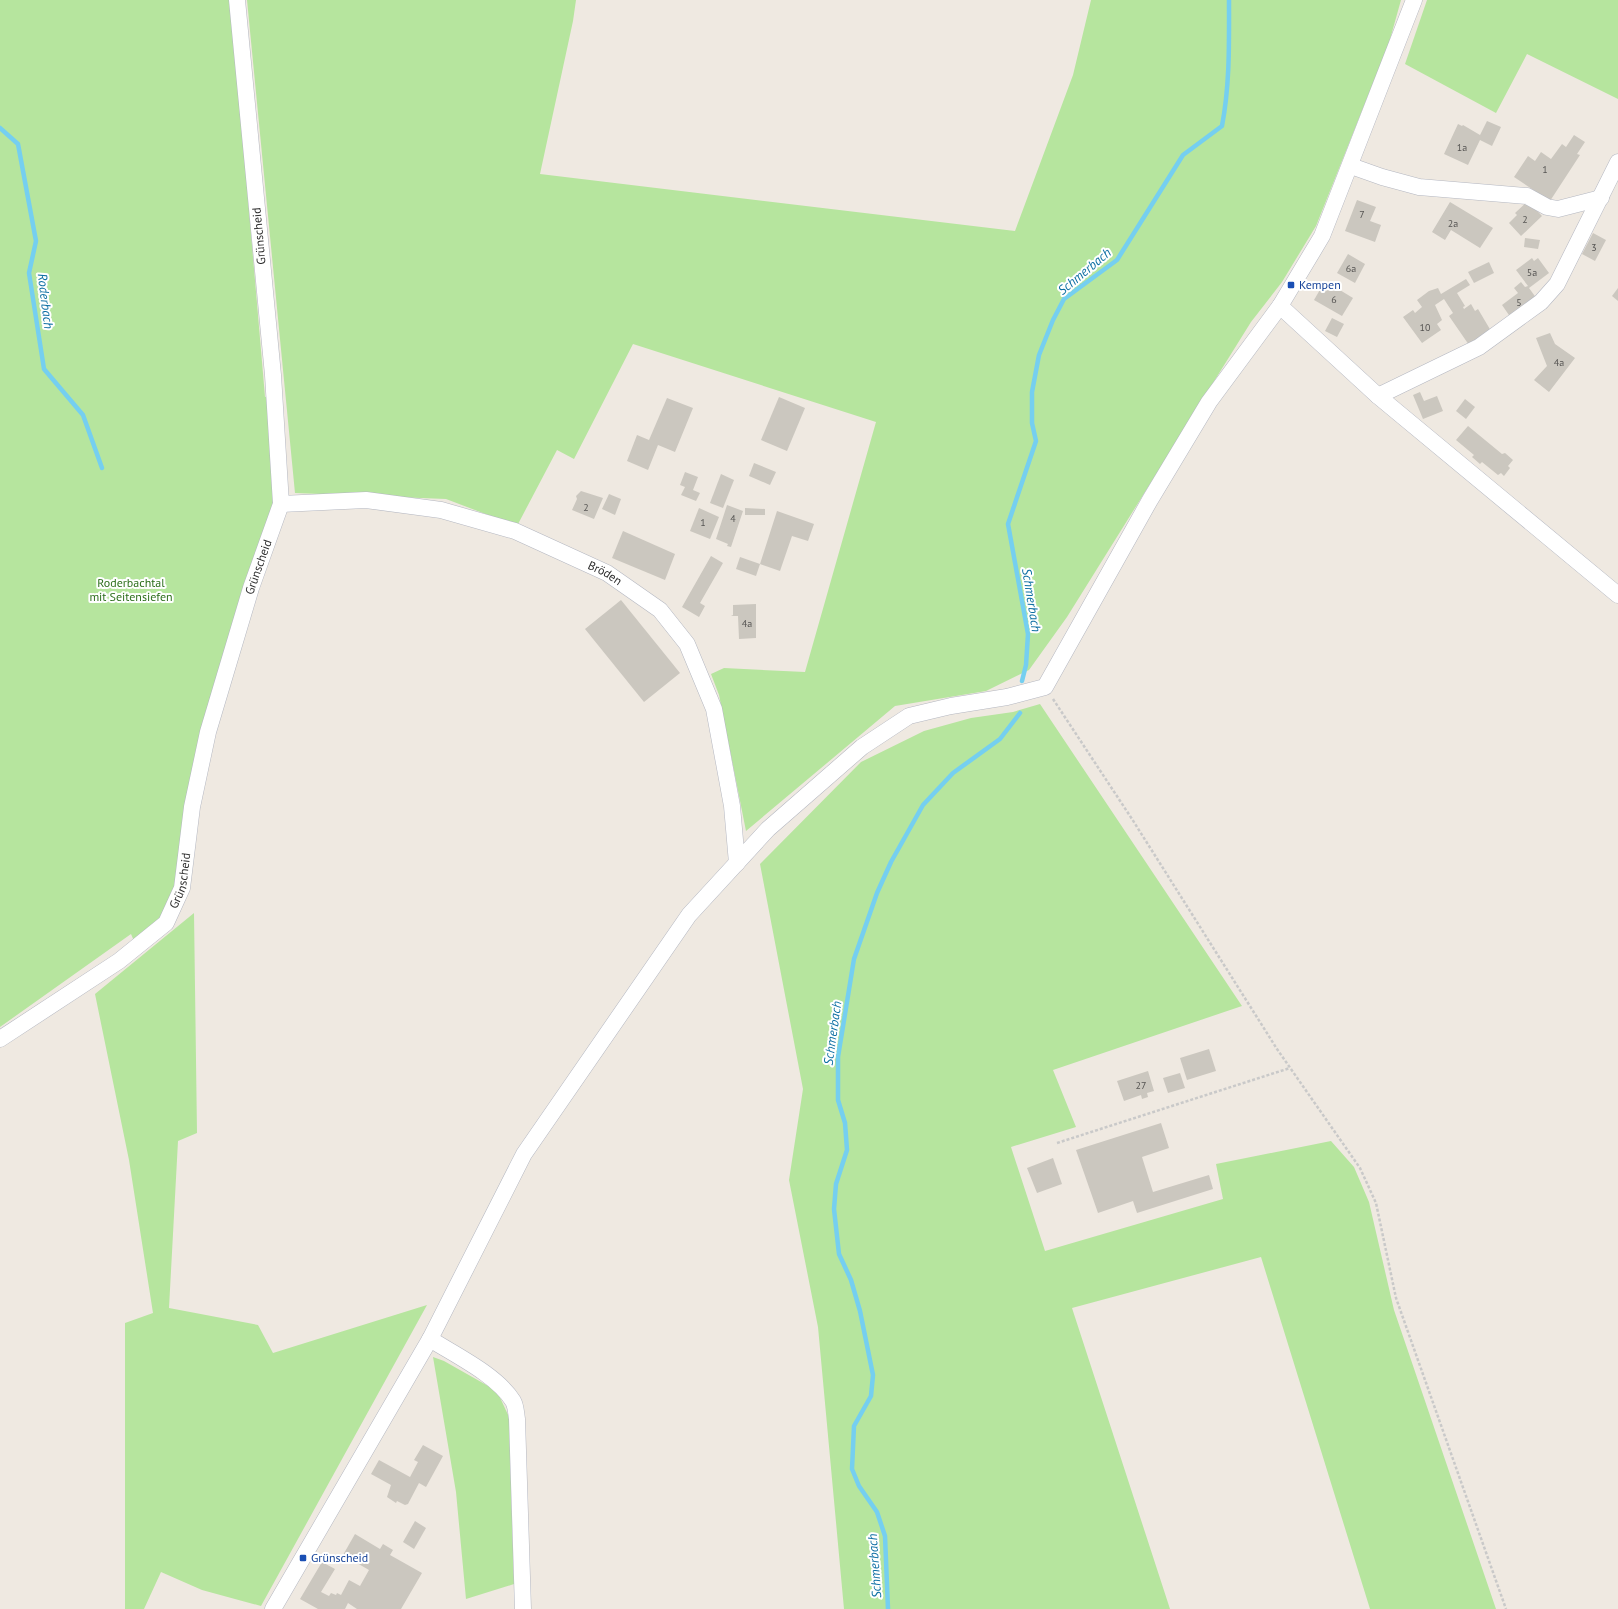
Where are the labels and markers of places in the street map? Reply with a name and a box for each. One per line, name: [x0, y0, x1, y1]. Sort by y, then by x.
place label: Kempen: [1299, 277, 1341, 292]
marker: Kempen: [1286, 280, 1296, 290]
place label: Grünscheid: [311, 1550, 368, 1565]
marker: Grünscheid: [298, 1553, 308, 1563]

